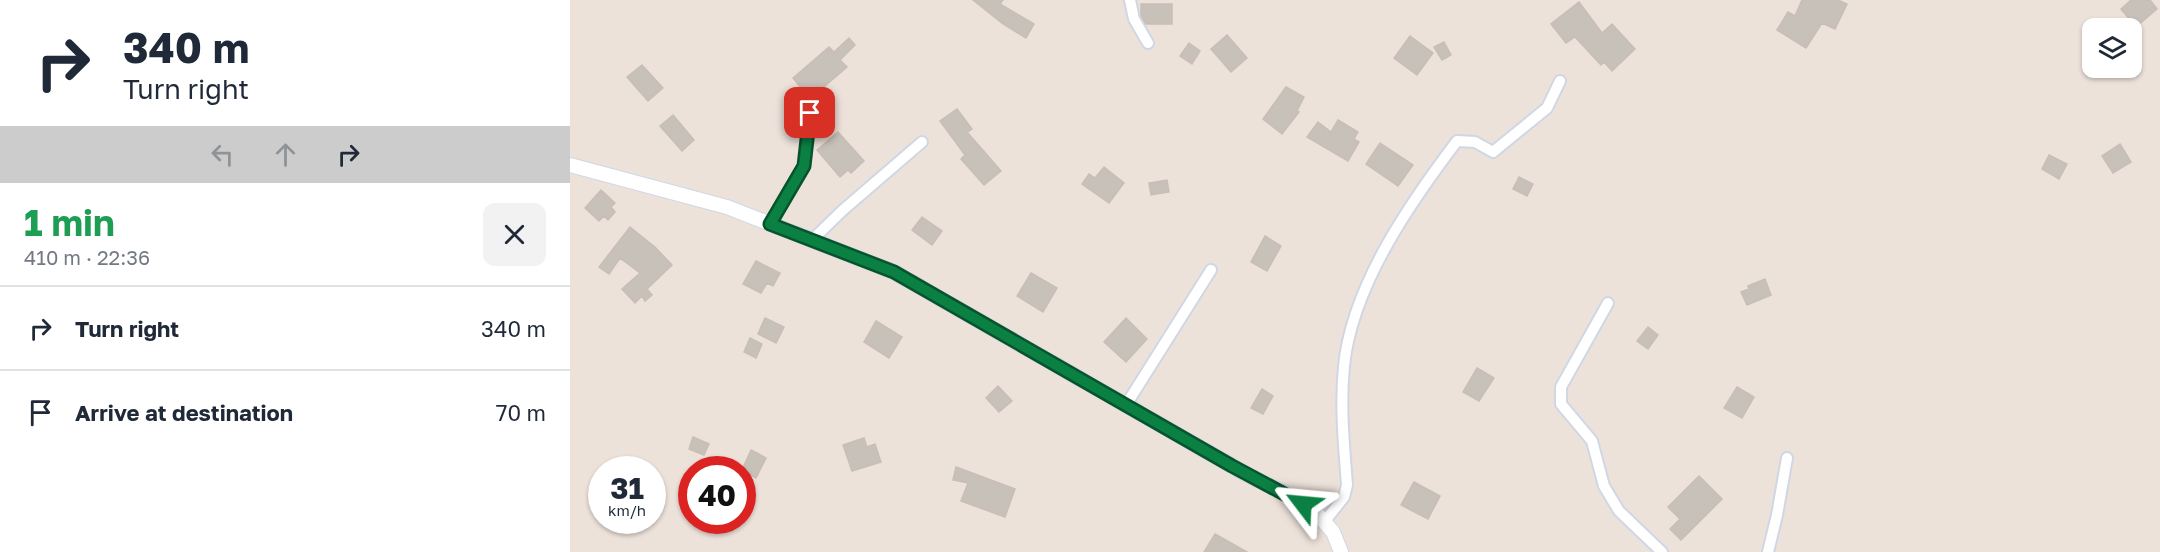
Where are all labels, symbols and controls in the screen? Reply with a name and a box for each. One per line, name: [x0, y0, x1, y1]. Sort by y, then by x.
map controls: [2082, 18, 2142, 78]
button: layers: [2082, 18, 2142, 78]
text: 340 m: [123, 22, 249, 72]
icon: right: [24, 24, 102, 102]
text: Turn right: [123, 73, 249, 105]
pin: [784, 87, 835, 138]
icon: arrive: [793, 96, 826, 129]
icon: left: [206, 138, 239, 171]
icon: ahead: [269, 138, 302, 171]
icon: right: [332, 138, 365, 171]
text: 1 min: [24, 201, 115, 244]
button: close: [483, 203, 546, 266]
text: 410 m · 22:36: [24, 245, 150, 269]
icon: right: [24, 312, 57, 345]
text: Turn right: [75, 315, 179, 342]
text: 340 m: [481, 315, 546, 342]
icon: arrive: [24, 396, 57, 429]
text: Arrive at destination: [75, 399, 293, 426]
text: 70 m: [496, 399, 546, 426]
speed limit sign: 40: [678, 456, 756, 534]
text: 31: [610, 470, 644, 506]
position arrow: [1271, 472, 1335, 536]
text: km/h: [608, 501, 646, 519]

